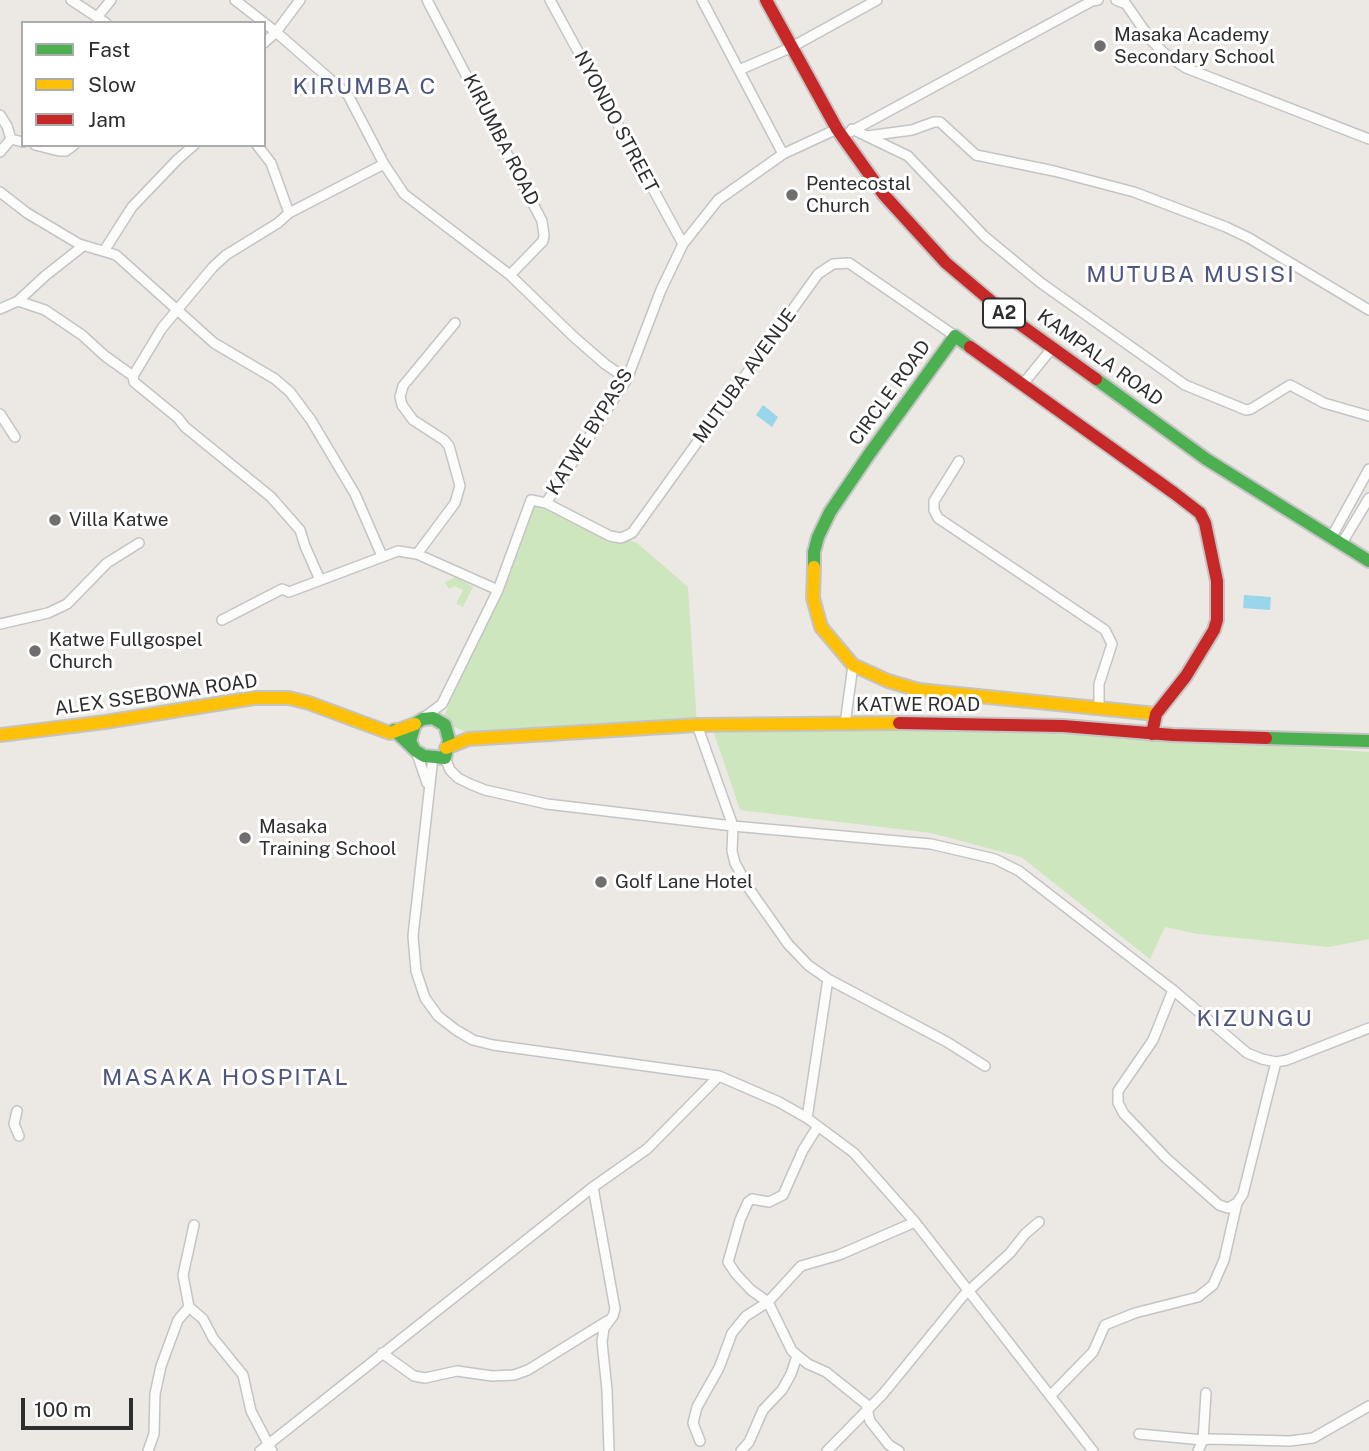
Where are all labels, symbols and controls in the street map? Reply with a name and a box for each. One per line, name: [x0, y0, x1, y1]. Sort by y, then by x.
legend: [21, 21, 266, 147]
place label: Masaka Academy Secondary School: [1114, 24, 1275, 68]
text: Fast: [88, 37, 130, 62]
marker: Masaka Academy Secondary School: [1092, 38, 1108, 54]
street label: NYONDO STREET: [569, 47, 663, 197]
street label: KIRUMBA ROAD: [458, 71, 544, 209]
text: Slow: [88, 72, 136, 97]
district label: KIRUMBA C: [294, 73, 436, 101]
text: Jam: [88, 107, 126, 132]
place label: Pentecostal Church: [806, 173, 911, 217]
marker: Pentecostal Church: [784, 187, 800, 203]
district label: MUTUBA MUSISI: [1088, 261, 1294, 289]
road number: A2: [983, 298, 1025, 328]
street label: MUTUBA AVENUE: [689, 304, 801, 448]
street label: KAMPALA ROAD: [1033, 305, 1167, 411]
street label: CIRCLE ROAD: [844, 336, 936, 450]
street label: KATWE BYPASS: [542, 365, 638, 499]
place label: Villa Katwe: [69, 509, 169, 531]
marker: Villa Katwe: [47, 512, 63, 528]
place label: Katwe Fullgospel Church: [49, 629, 203, 673]
marker: Katwe Fullgospel Church: [27, 643, 43, 659]
street label: ALEX SSEBOWA ROAD: [53, 669, 259, 721]
street label: KATWE ROAD: [856, 694, 980, 716]
place label: Masaka Training School: [259, 816, 396, 860]
marker: Masaka Training School: [237, 830, 253, 846]
place label: Golf Lane Hotel: [615, 871, 753, 893]
marker: Golf Lane Hotel: [593, 874, 609, 890]
district label: KIZUNGU: [1197, 1005, 1313, 1033]
district label: MASAKA HOSPITAL: [104, 1064, 348, 1092]
scale bar: [24, 1384, 136, 1428]
text: 100 m: [34, 1397, 91, 1422]

